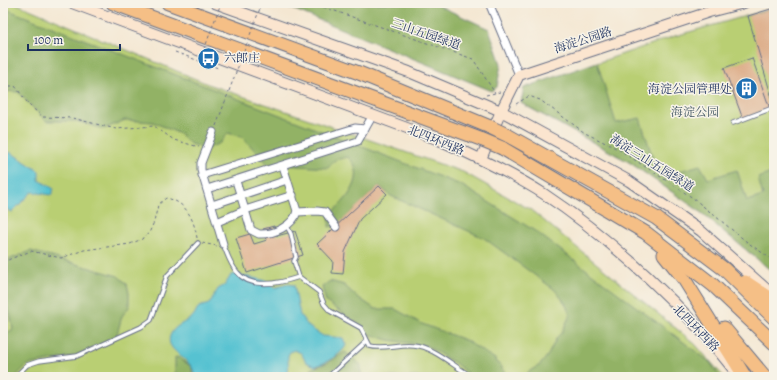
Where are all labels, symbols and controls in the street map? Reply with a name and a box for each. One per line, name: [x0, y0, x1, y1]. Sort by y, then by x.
street label: 三山五园绿道: [389, 15, 463, 53]
street label: 海淀公园路: [552, 23, 614, 57]
scale bar: [28, 26, 120, 52]
text: 100 m: [34, 32, 63, 48]
bus stop icon: 六郎庄: [195, 45, 221, 71]
place label: 六郎庄: [224, 50, 260, 66]
building icon: 海淀公园管理处: [734, 76, 760, 102]
place label: 海淀公园管理处: [648, 81, 732, 97]
park label: 海淀公园: [671, 104, 719, 120]
street label: 北四环西路: [405, 121, 467, 159]
street label: 海淀三山五园绿道: [607, 131, 697, 195]
street label: 北四环西路: [669, 301, 723, 355]

